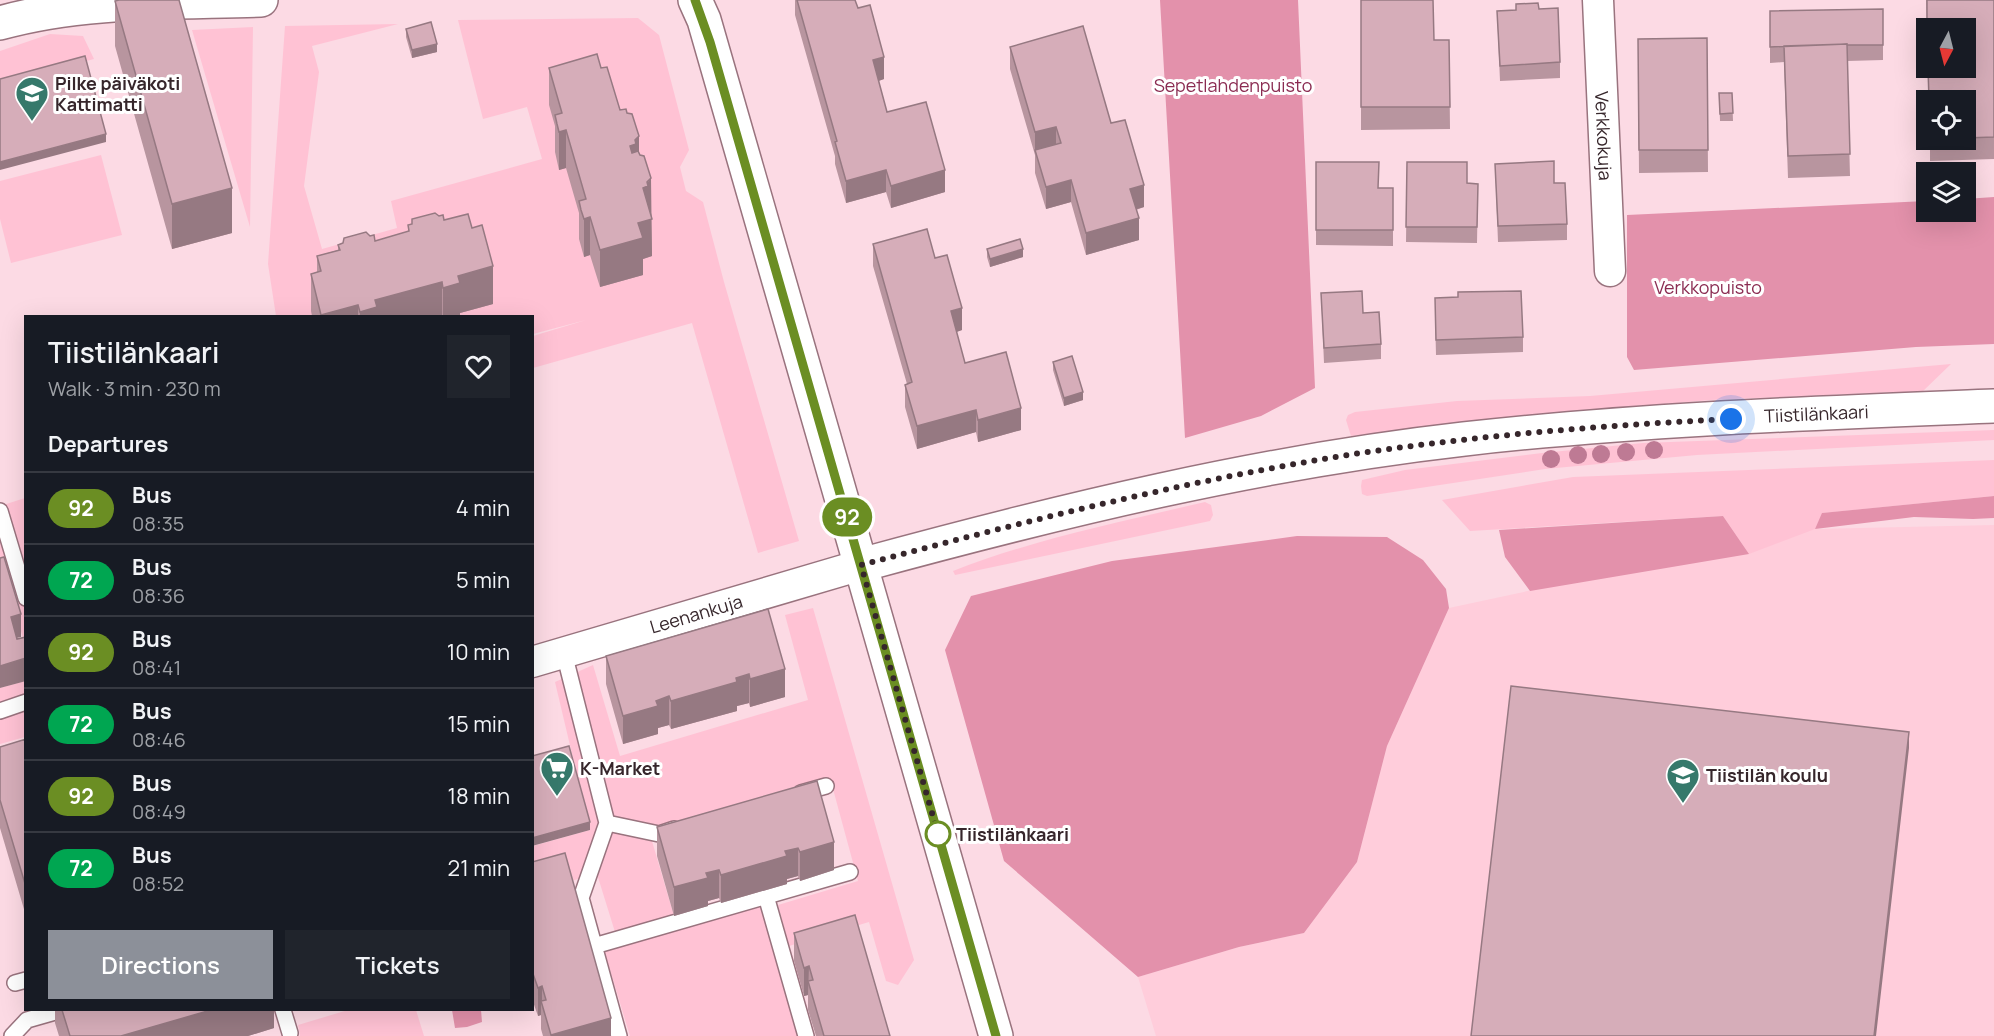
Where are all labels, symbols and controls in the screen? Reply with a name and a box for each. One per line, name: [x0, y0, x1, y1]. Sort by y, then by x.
north arrow: [1916, 18, 1976, 78]
map controls: [1916, 18, 1976, 222]
place label: Pilke päiväkoti Kattimatti: [55, 71, 180, 116]
park label: Sepetlahdenpuisto: [1154, 73, 1312, 97]
school or university icon: Pilke päiväkoti Kattimatti: [14, 75, 50, 122]
button: locate: [1916, 90, 1976, 150]
street label: Verkkokuja: [1590, 91, 1618, 181]
button: layers: [1916, 162, 1976, 222]
park label: Verkkopuisto: [1654, 275, 1762, 299]
text: Tiistilänkaari: [48, 333, 219, 371]
button: heart: [447, 335, 510, 398]
text: Walk · 3 min · 230 m: [48, 375, 221, 402]
street label: Tiistilänkaari: [1764, 399, 1869, 428]
your location: [1716, 404, 1746, 434]
text: Departures: [48, 429, 168, 459]
text: Bus: [132, 480, 172, 510]
text: 4 min: [456, 493, 510, 523]
text: 92: [68, 494, 94, 522]
line badge: 92: [820, 498, 874, 536]
text: 92: [834, 503, 860, 531]
text: 08:35: [132, 510, 184, 537]
text: Bus: [132, 552, 172, 582]
text: 5 min: [456, 565, 510, 595]
text: 72: [69, 566, 93, 594]
text: 08:36: [132, 582, 185, 609]
street label: Leenankuja: [647, 589, 745, 639]
text: Bus: [132, 624, 172, 654]
text: 10 min: [447, 637, 510, 667]
text: 92: [68, 638, 94, 666]
text: 08:41: [132, 654, 181, 681]
text: Bus: [132, 696, 172, 726]
text: 15 min: [447, 709, 510, 739]
text: 72: [69, 710, 93, 738]
text: 08:46: [132, 726, 186, 753]
supermarket icon: K-Market: [539, 750, 575, 797]
place label: K-Market: [580, 756, 660, 780]
school or university icon: Tiistilän koulu: [1665, 757, 1701, 804]
place label: Tiistilän koulu: [1706, 763, 1828, 787]
text: Bus: [132, 768, 172, 798]
text: 18 min: [447, 781, 510, 811]
text: 92: [68, 782, 94, 810]
text: 08:49: [132, 798, 186, 825]
marker: Tiistilänkaari: [925, 821, 951, 847]
place label: Tiistilänkaari: [956, 822, 1069, 846]
text: Bus: [132, 840, 172, 870]
text: 21 min: [448, 853, 510, 883]
text: 72: [69, 854, 93, 882]
text: 08:52: [132, 870, 184, 897]
button: Directions: [48, 930, 273, 999]
button: Tickets: [285, 930, 510, 999]

